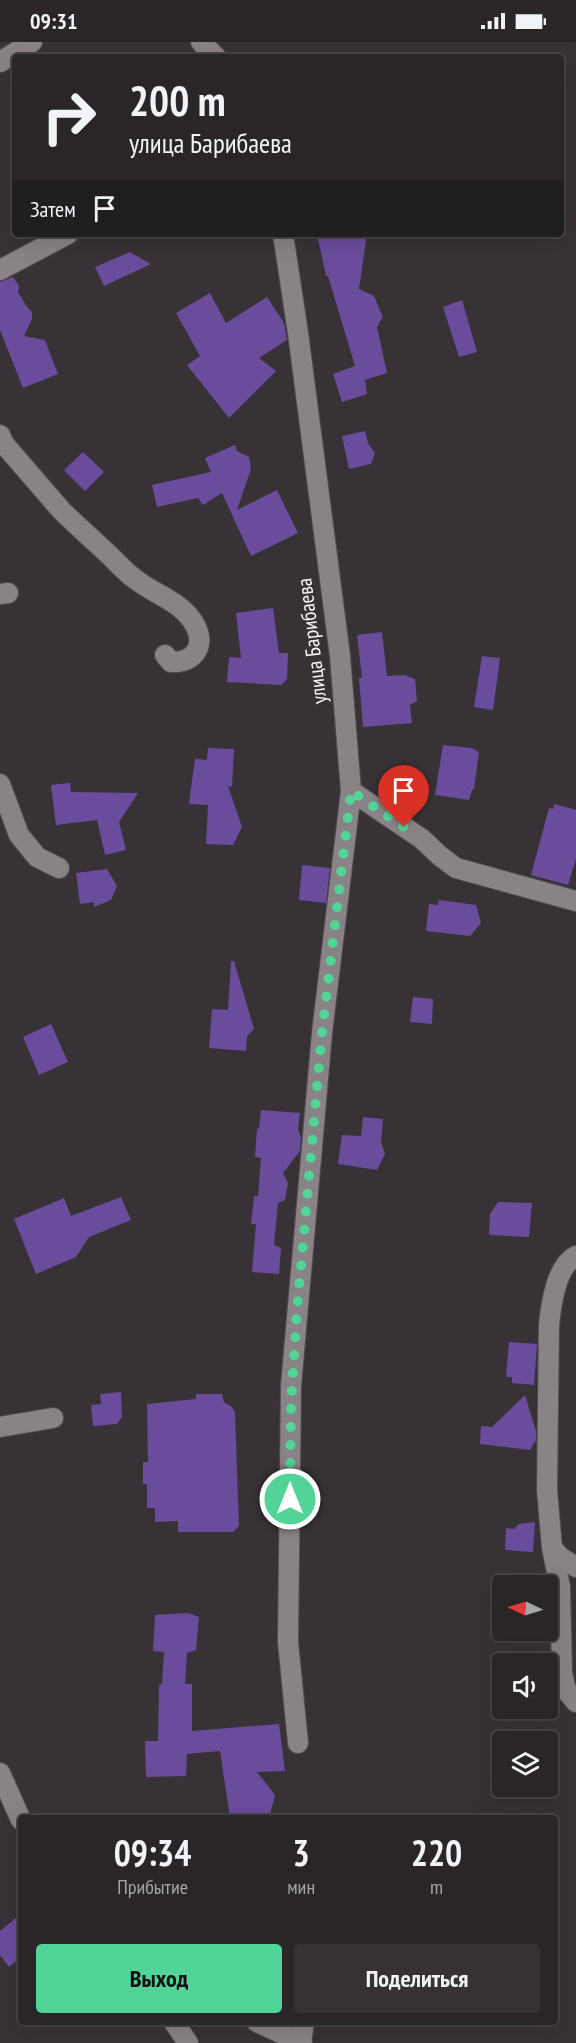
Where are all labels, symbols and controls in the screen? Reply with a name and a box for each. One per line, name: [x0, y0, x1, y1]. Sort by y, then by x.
text: 09:31: [30, 7, 78, 35]
text: 200 m: [129, 73, 226, 128]
icon: right: [30, 78, 108, 156]
text: улица Барибаева: [129, 126, 292, 160]
icon: arrive: [88, 192, 121, 225]
text: Затем: [30, 195, 76, 223]
street label: улица Барибаева: [290, 577, 333, 706]
pin: [378, 765, 429, 827]
icon: arrive: [387, 774, 420, 807]
position arrow: [258, 1467, 322, 1531]
north arrow: [492, 1575, 558, 1641]
map controls: [492, 1575, 558, 1797]
button: sound: [492, 1653, 558, 1719]
button: layers: [492, 1731, 558, 1797]
text: 09:34: [114, 1829, 192, 1876]
text: 3: [293, 1829, 310, 1876]
text: 220: [411, 1829, 462, 1876]
text: Прибытие: [117, 1874, 188, 1900]
text: мин: [287, 1874, 315, 1900]
text: m: [430, 1874, 443, 1900]
button: Выход: [36, 1944, 282, 2013]
button: Поделиться: [294, 1944, 540, 2013]

